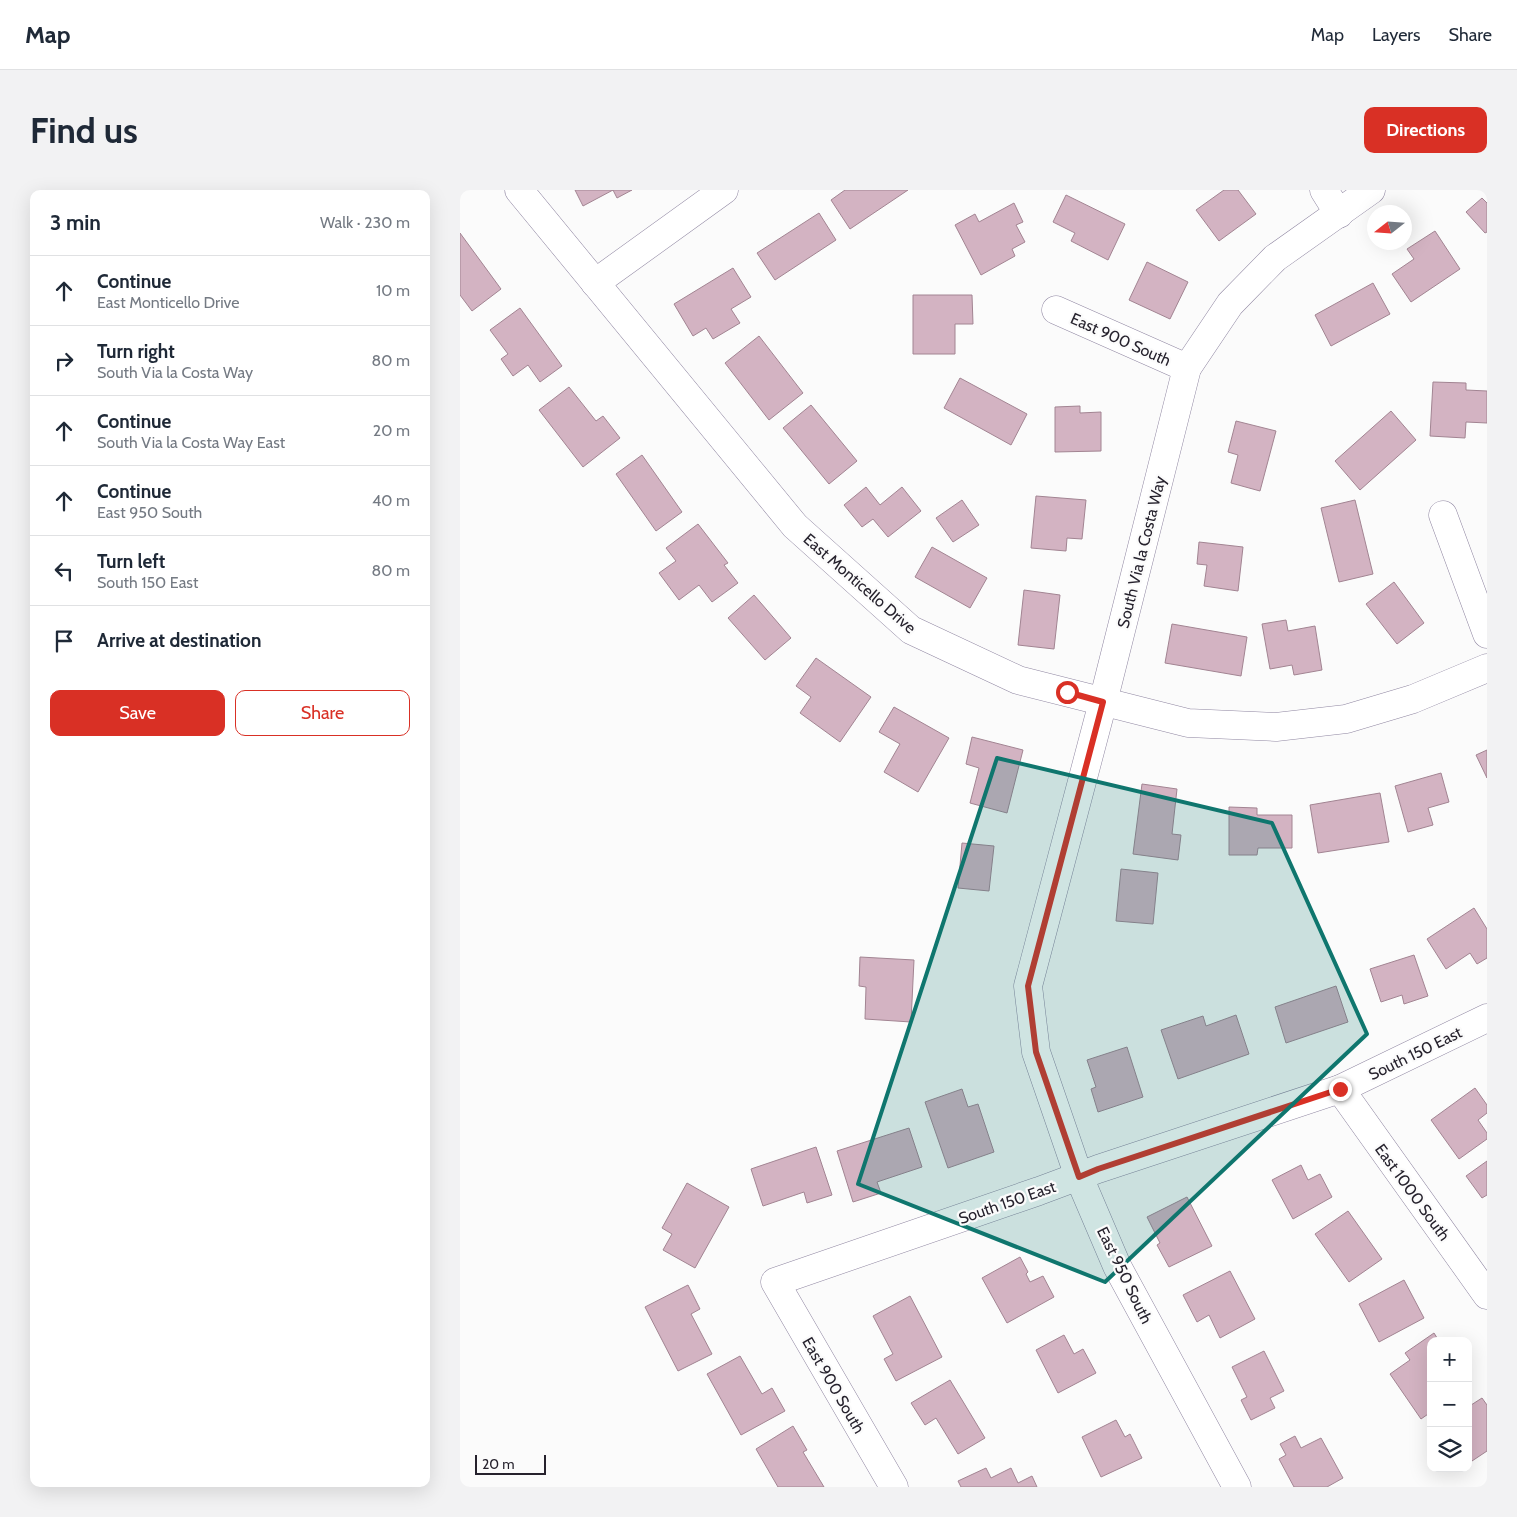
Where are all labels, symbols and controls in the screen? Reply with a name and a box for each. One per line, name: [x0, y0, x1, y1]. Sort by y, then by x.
text: Map: [25, 20, 71, 49]
text: Map: [1311, 24, 1344, 46]
text: Layers: [1372, 24, 1421, 46]
text: Share: [1449, 24, 1492, 46]
button: Directions: [1364, 107, 1487, 153]
text: Find us: [30, 109, 138, 152]
north arrow: [1367, 205, 1412, 250]
text: 3 min: [50, 210, 101, 235]
text: Walk · 230 m: [320, 213, 410, 232]
text: Continue: [97, 270, 171, 293]
icon: ahead: [50, 277, 78, 305]
text: 10 m: [376, 281, 410, 300]
text: East Monticello Drive: [97, 293, 239, 312]
street label: East 900 South: [1068, 309, 1174, 370]
text: Turn right: [97, 340, 175, 363]
icon: right: [50, 347, 78, 375]
text: 80 m: [372, 351, 410, 370]
text: South Via la Costa Way: [97, 363, 253, 382]
text: Continue: [97, 410, 171, 433]
icon: ahead: [50, 417, 78, 445]
text: 20 m: [373, 421, 410, 440]
text: South Via la Costa Way East: [97, 433, 285, 452]
street label: South Via la Costa Way: [1113, 474, 1170, 630]
text: Continue: [97, 480, 171, 503]
icon: ahead: [50, 487, 78, 515]
text: 40 m: [372, 491, 410, 510]
text: East 950 South: [97, 503, 202, 522]
street label: East Monticello Drive: [800, 529, 920, 637]
text: Turn left: [97, 550, 165, 573]
icon: left: [50, 557, 78, 585]
text: 80 m: [372, 561, 410, 580]
text: South 150 East: [97, 573, 198, 592]
icon: arrive: [50, 627, 78, 655]
text: Arrive at destination: [97, 629, 261, 652]
route start: [1056, 681, 1079, 704]
button: Save: [50, 690, 225, 736]
button: Share: [235, 690, 410, 736]
street label: South 150 East: [1365, 1022, 1465, 1084]
route end: [1329, 1078, 1352, 1101]
street label: East 1000 South: [1371, 1140, 1454, 1244]
street label: South 150 East: [956, 1177, 1059, 1228]
street label: East 950 South: [1093, 1224, 1156, 1327]
street label: East 900 South: [798, 1334, 869, 1437]
map controls: [1427, 1337, 1472, 1472]
button: +: [1427, 1337, 1472, 1382]
button: −: [1427, 1382, 1472, 1427]
button: layers: [1427, 1427, 1472, 1472]
scale bar: [475, 1452, 546, 1475]
text: 20 m: [482, 1455, 515, 1473]

